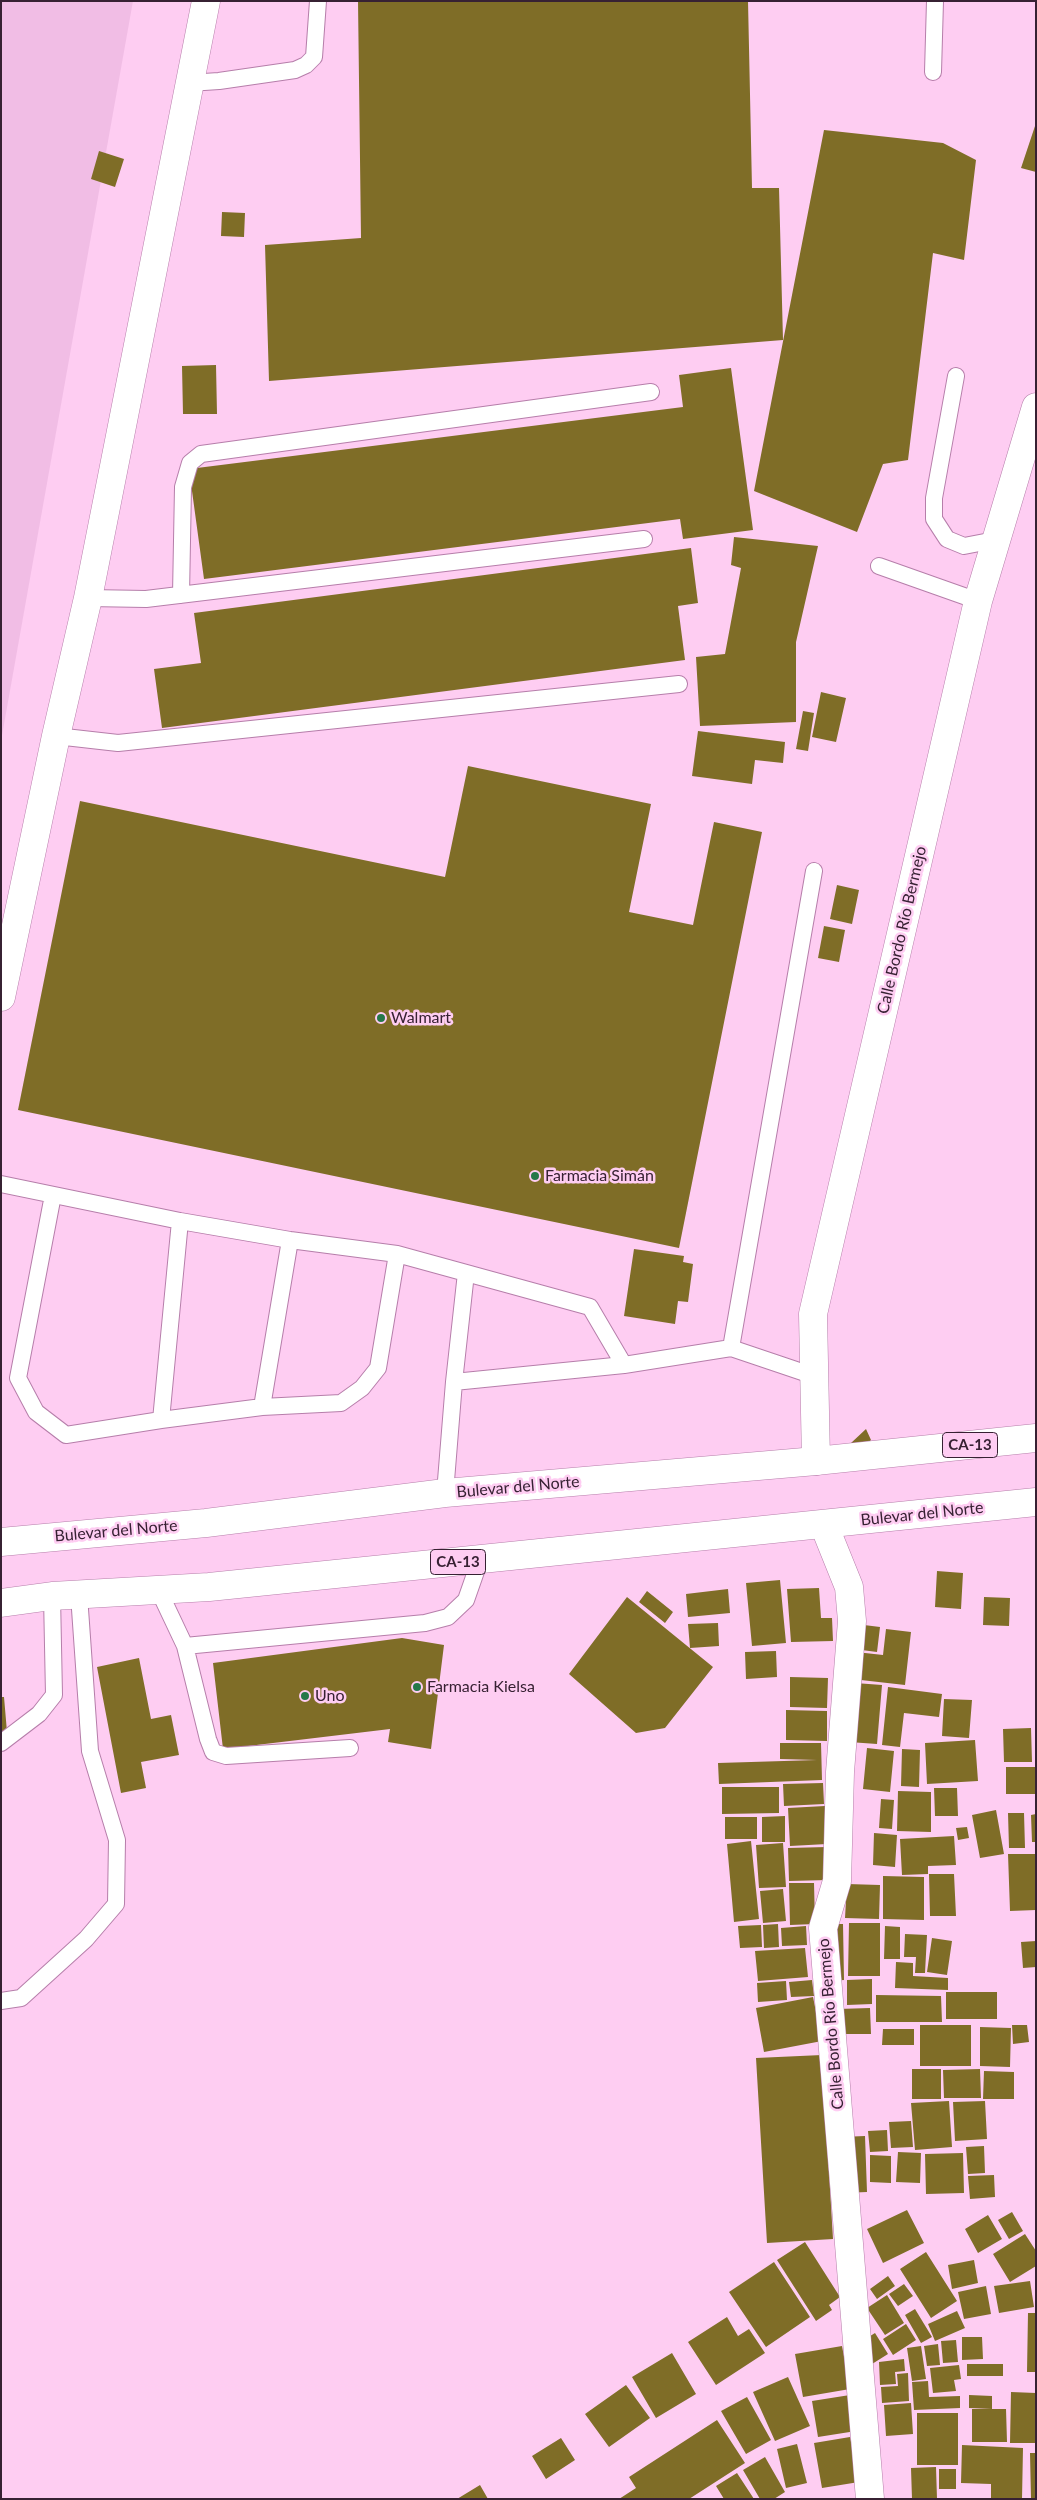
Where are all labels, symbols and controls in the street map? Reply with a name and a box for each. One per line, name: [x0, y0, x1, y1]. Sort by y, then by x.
street label: Calle Bordo Río Bermejo: [873, 844, 931, 1016]
place label: Walmart: [391, 1008, 451, 1028]
marker: Walmart: [375, 1012, 387, 1024]
place label: Farmacia Simán: [545, 1166, 654, 1186]
marker: Farmacia Simán: [529, 1170, 541, 1182]
road number: CA-13: [942, 1432, 998, 1458]
street label: Bulevar del Norte: [456, 1472, 580, 1502]
street label: Bulevar del Norte: [860, 1498, 984, 1530]
street label: Bulevar del Norte: [54, 1516, 178, 1546]
road number: CA-13: [430, 1550, 486, 1574]
place label: Farmacia Kielsa: [427, 1677, 535, 1697]
marker: Farmacia Kielsa: [411, 1681, 423, 1693]
place label: Uno: [315, 1686, 345, 1706]
marker: Uno: [299, 1690, 311, 1702]
street label: Calle Bordo Río Bermejo: [814, 1938, 848, 2110]

